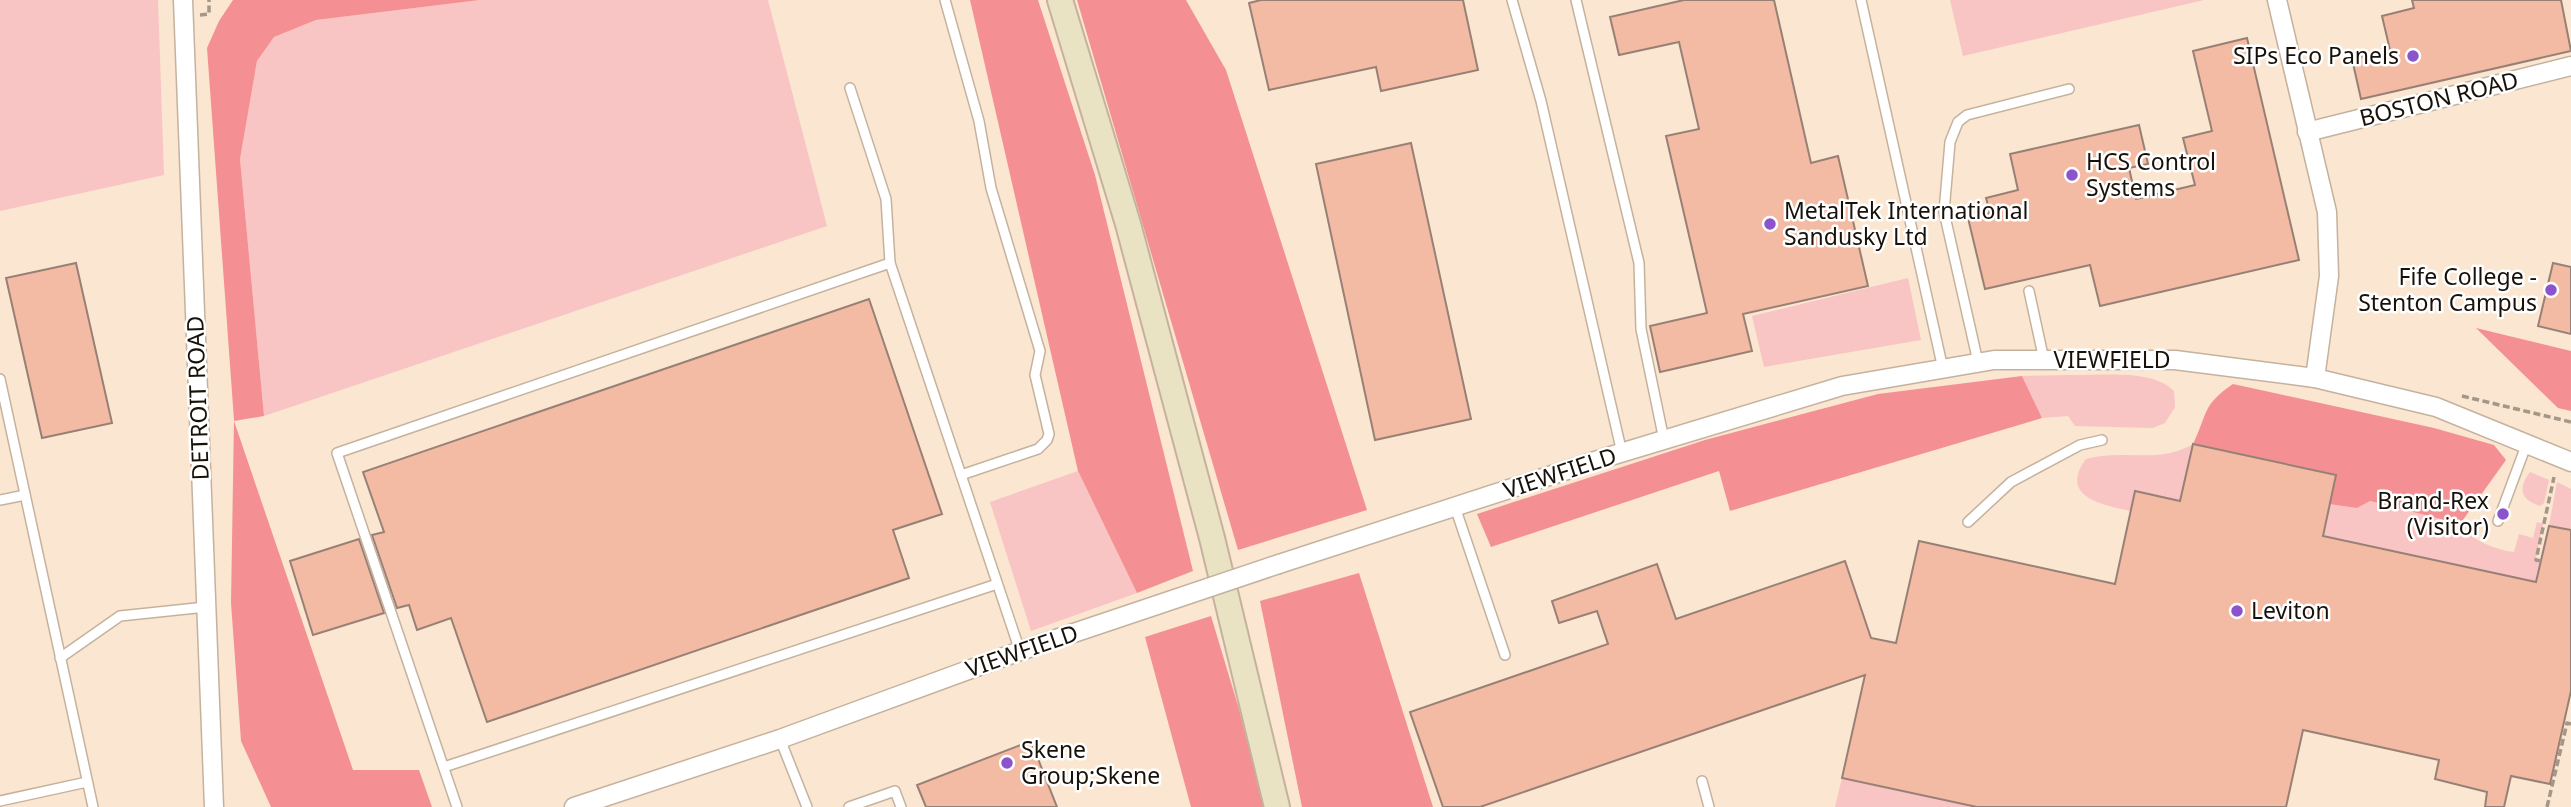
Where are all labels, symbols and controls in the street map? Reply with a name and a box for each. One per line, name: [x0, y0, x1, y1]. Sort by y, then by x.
place label: SIPs Eco Panels: [2233, 39, 2399, 71]
marker: SIPs Eco Panels: [2405, 48, 2421, 64]
street label: BOSTON ROAD: [2356, 63, 2522, 133]
place label: HCS Control Systems: [2086, 145, 2216, 203]
marker: HCS Control Systems: [2064, 167, 2080, 183]
place label: MetalTek International Sandusky Ltd: [1784, 194, 2029, 252]
marker: MetalTek International Sandusky Ltd: [1762, 216, 1778, 232]
place label: Fife College - Stenton Campus: [2358, 260, 2537, 318]
marker: Fife College - Stenton Campus: [2543, 282, 2559, 298]
street label: DETROIT ROAD: [178, 315, 216, 481]
street label: VIEWFIELD: [2053, 343, 2171, 375]
street label: VIEWFIELD: [1499, 439, 1620, 505]
place label: Brand-Rex (Visitor): [2377, 484, 2489, 542]
marker: Brand-Rex (Visitor): [2495, 506, 2511, 522]
place label: Leviton: [2251, 594, 2330, 626]
marker: Leviton: [2229, 603, 2245, 619]
street label: VIEWFIELD: [961, 616, 1082, 684]
place label: Skene Group;Skene: [1021, 733, 1160, 791]
marker: Skene Group;Skene: [999, 755, 1015, 771]

